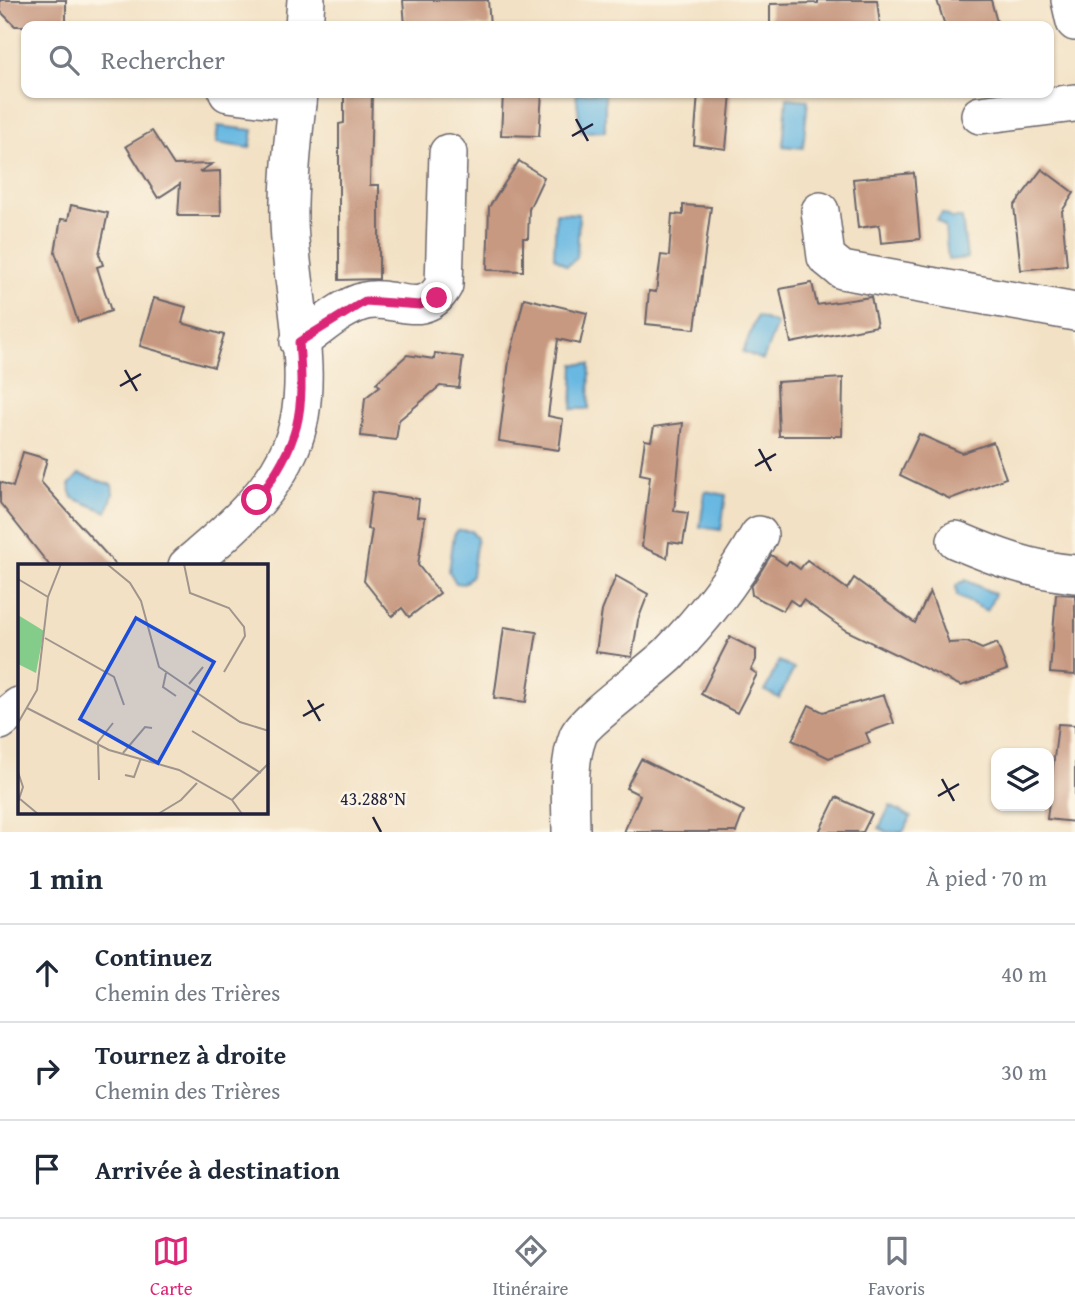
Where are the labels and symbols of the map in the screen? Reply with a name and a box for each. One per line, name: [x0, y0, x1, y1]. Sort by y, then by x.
route end: [421, 282, 452, 313]
route start: [241, 484, 272, 515]
inset map: [18, 564, 268, 814]
text: 43.288°N: [340, 785, 406, 812]

